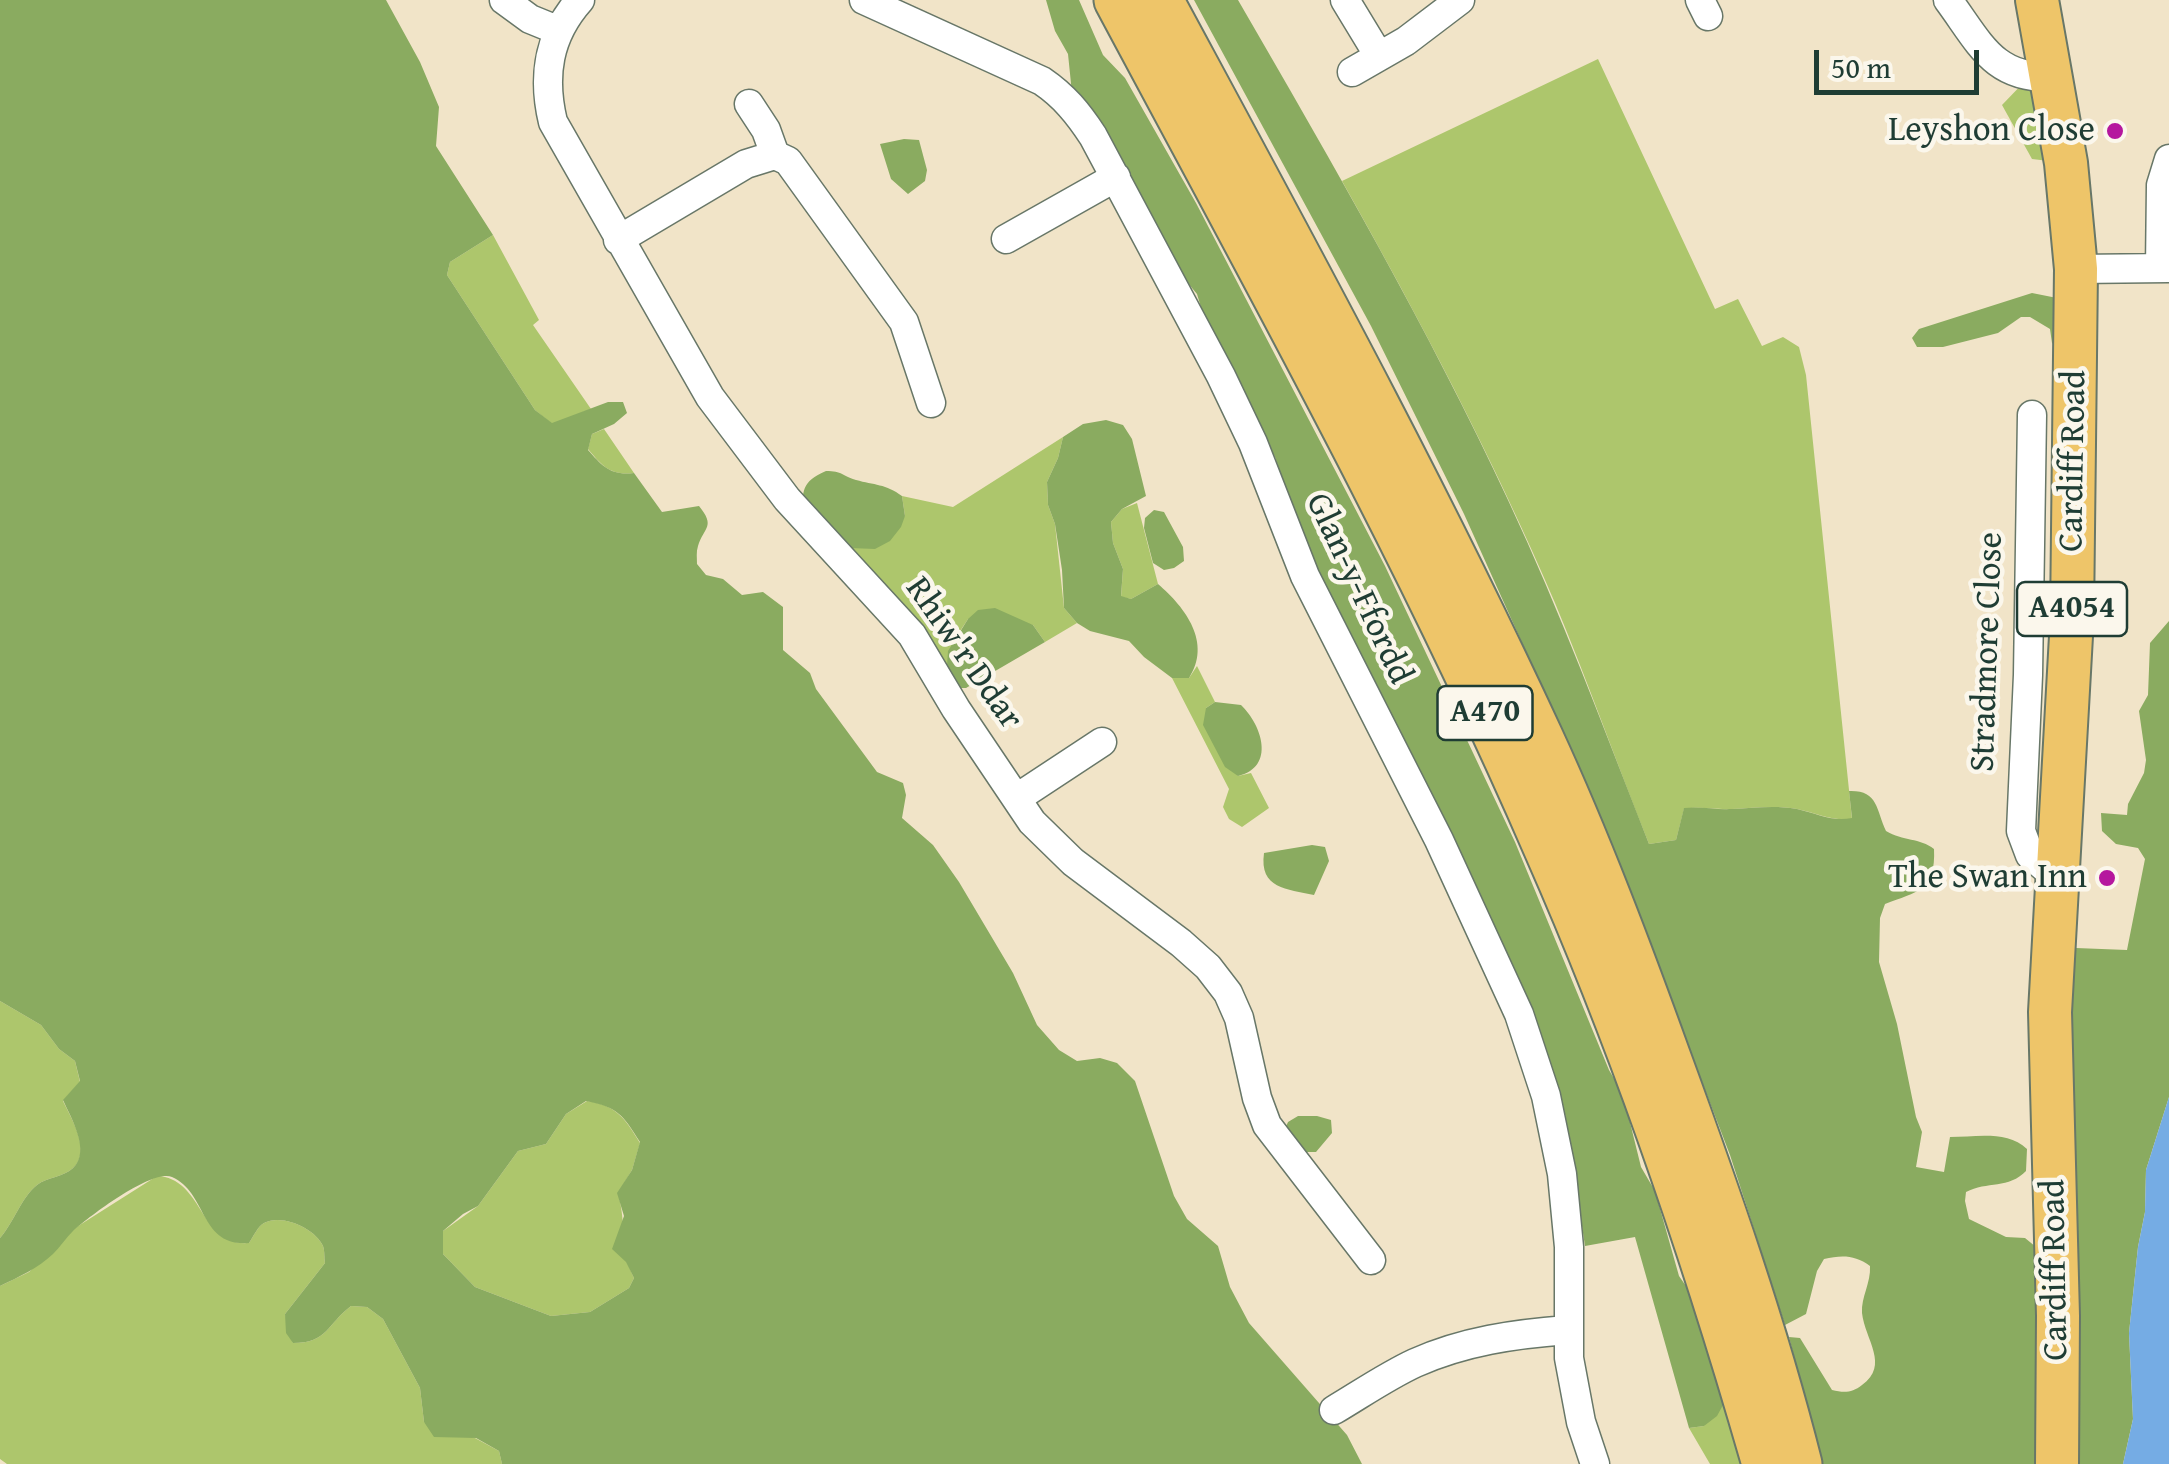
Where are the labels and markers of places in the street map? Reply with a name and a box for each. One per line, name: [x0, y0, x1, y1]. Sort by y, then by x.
place label: Leyshon Close: [1888, 110, 2095, 152]
marker: Leyshon Close: [2104, 120, 2126, 142]
place label: The Swan Inn: [1888, 857, 2087, 899]
marker: The Swan Inn: [2096, 867, 2118, 889]

